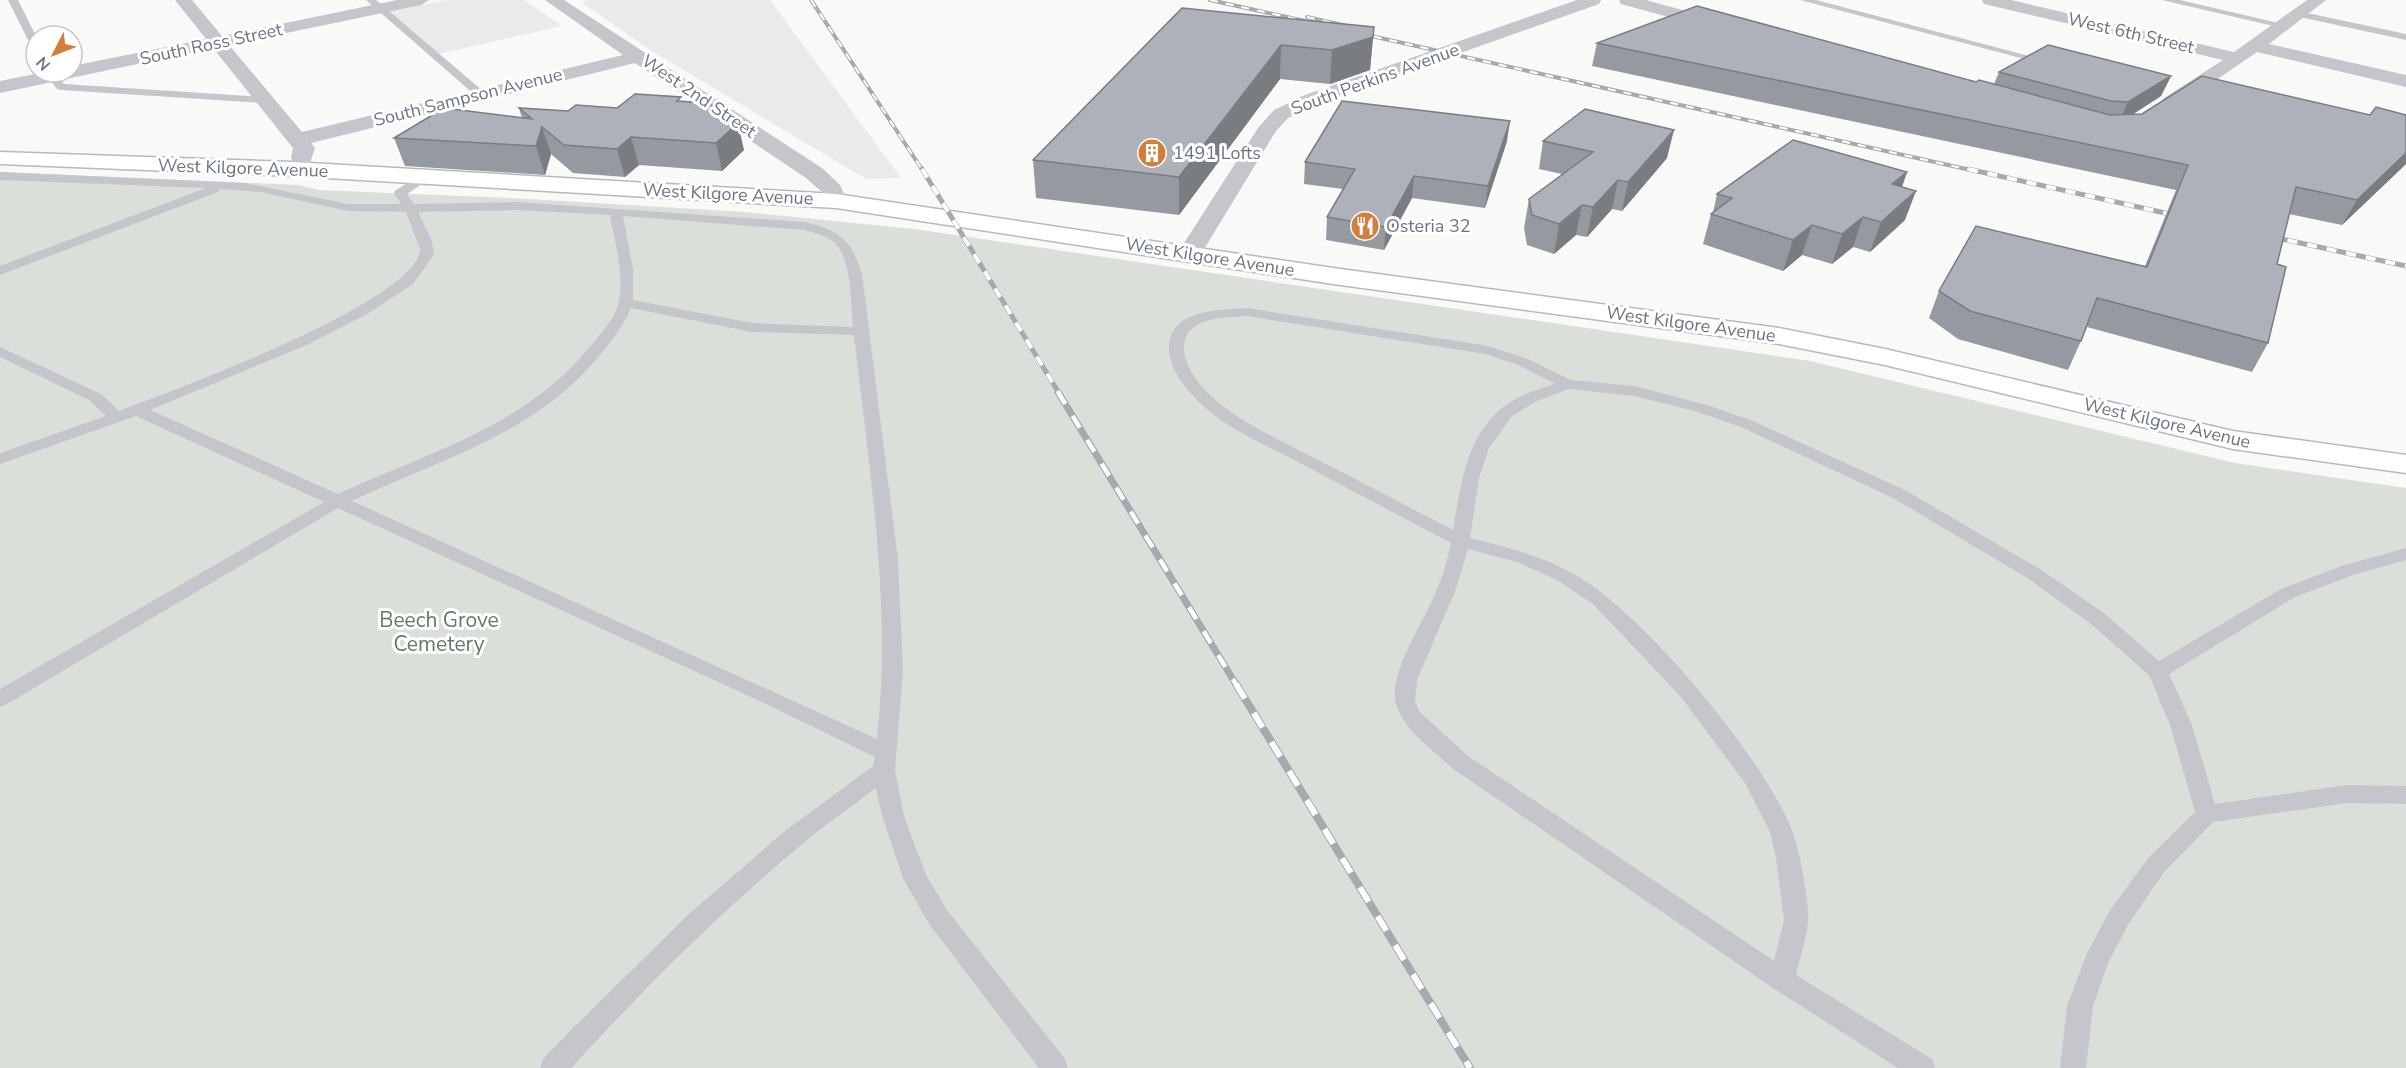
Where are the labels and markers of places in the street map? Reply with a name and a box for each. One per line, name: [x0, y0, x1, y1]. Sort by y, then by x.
building icon: 1491 Lofts: [1136, 137, 1168, 169]
place label: 1491 Lofts: [1173, 141, 1261, 165]
restaurant icon: Osteria 32: [1349, 210, 1381, 242]
place label: Osteria 32: [1386, 214, 1471, 238]

